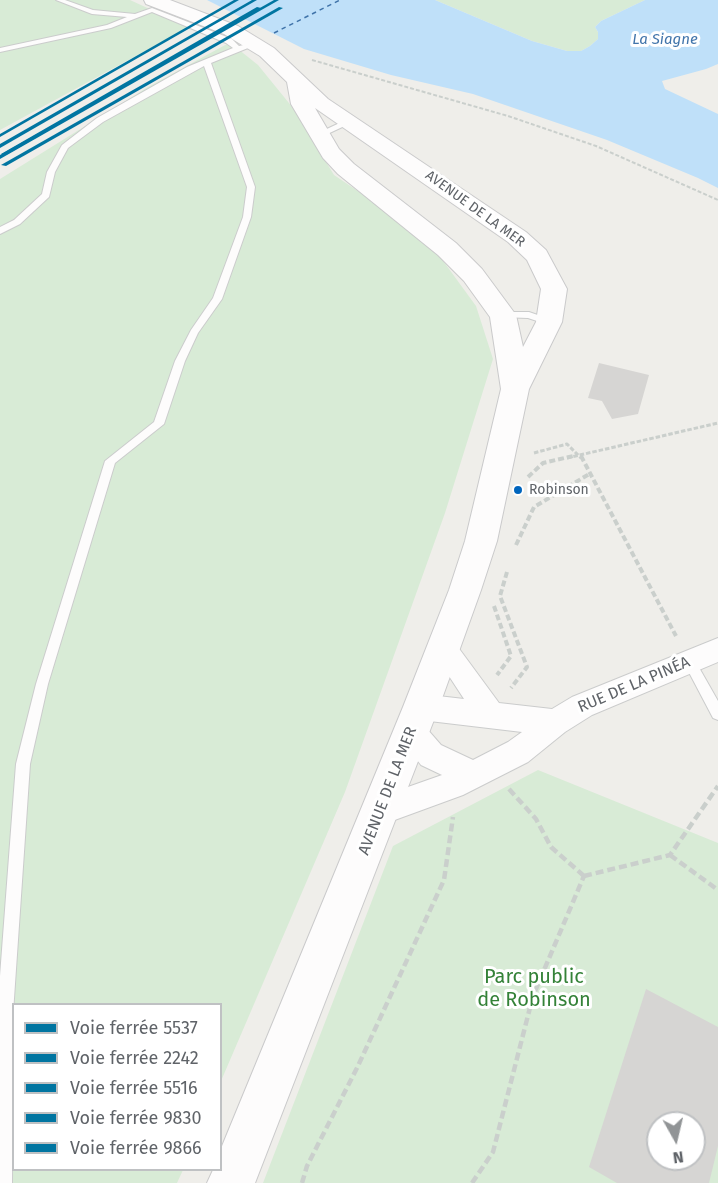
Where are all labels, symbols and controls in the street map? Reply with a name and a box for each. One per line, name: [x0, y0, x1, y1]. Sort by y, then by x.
water label: La Siagne: [632, 31, 698, 49]
street label: AVENUE DE LA MER: [422, 167, 528, 251]
place label: Robinson: [529, 482, 589, 498]
marker: Robinson: [512, 484, 524, 496]
street label: RUE DE LA PINÉA: [575, 653, 693, 717]
street label: AVENUE DE LA MER: [355, 724, 421, 858]
park label: Parc public de Robinson: [477, 965, 591, 1012]
legend: [12, 1003, 222, 1171]
text: Voie ferrée 5537: [70, 1017, 198, 1039]
text: Voie ferrée 2242: [70, 1047, 199, 1069]
text: Voie ferrée 5516: [70, 1077, 198, 1099]
text: Voie ferrée 9830: [70, 1107, 202, 1129]
north arrow: [646, 1111, 706, 1171]
text: Voie ferrée 9866: [70, 1137, 202, 1159]
text: N: [672, 1147, 685, 1167]

